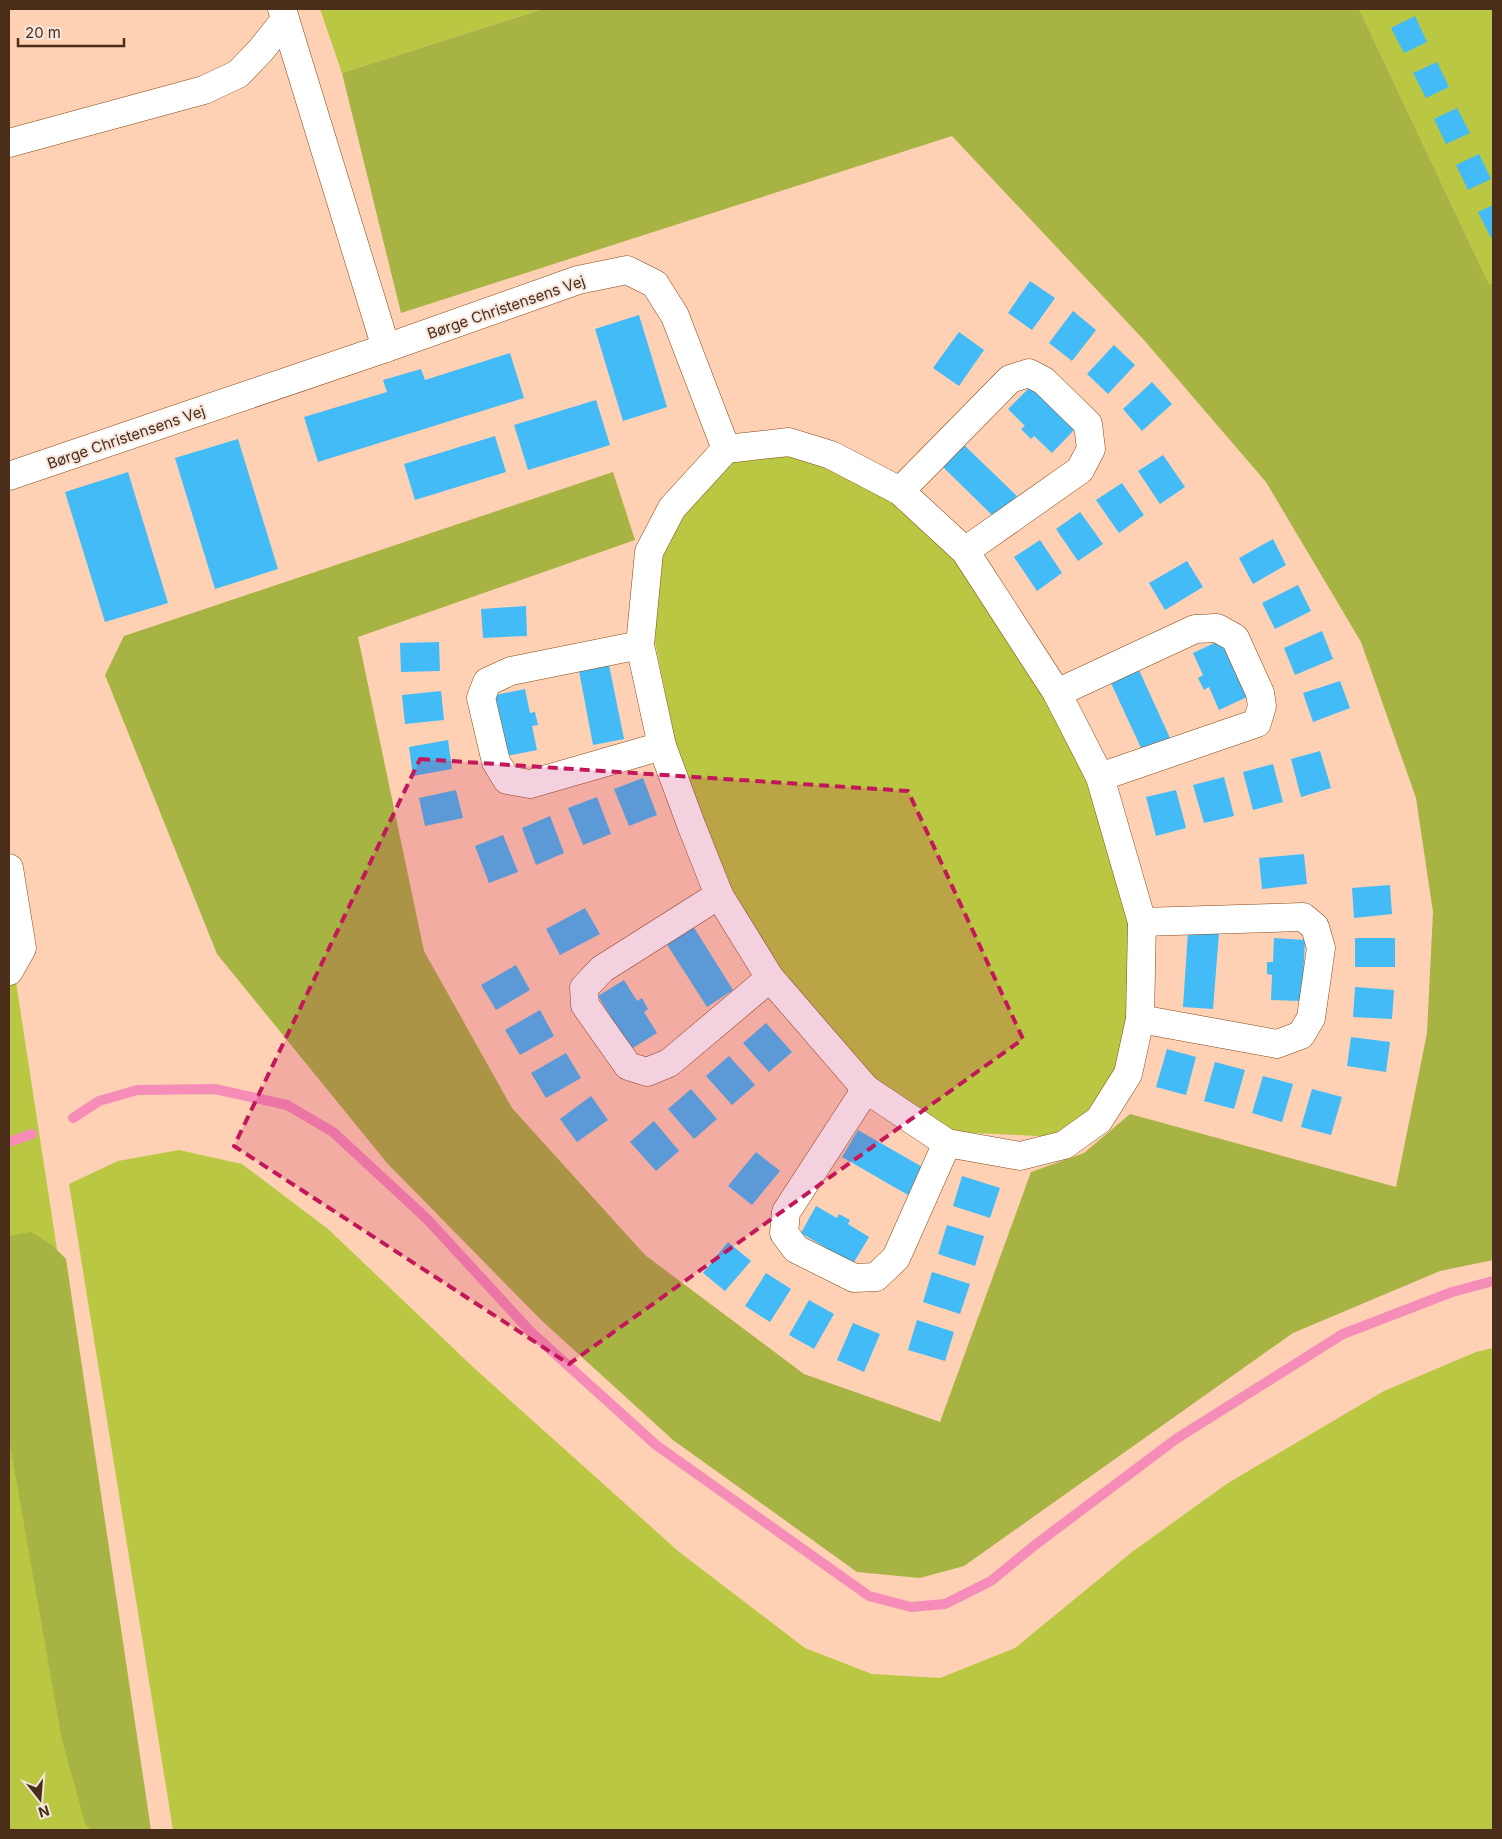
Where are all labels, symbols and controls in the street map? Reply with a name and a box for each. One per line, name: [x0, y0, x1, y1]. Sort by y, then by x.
scale bar: [18, 15, 124, 47]
text: 20 m: [25, 23, 61, 42]
street label: Børge Christensens Vej: [425, 271, 587, 343]
street label: Børge Christensens Vej: [45, 401, 207, 473]
north arrow: [15, 1774, 65, 1824]
text: N: [36, 1802, 52, 1822]

